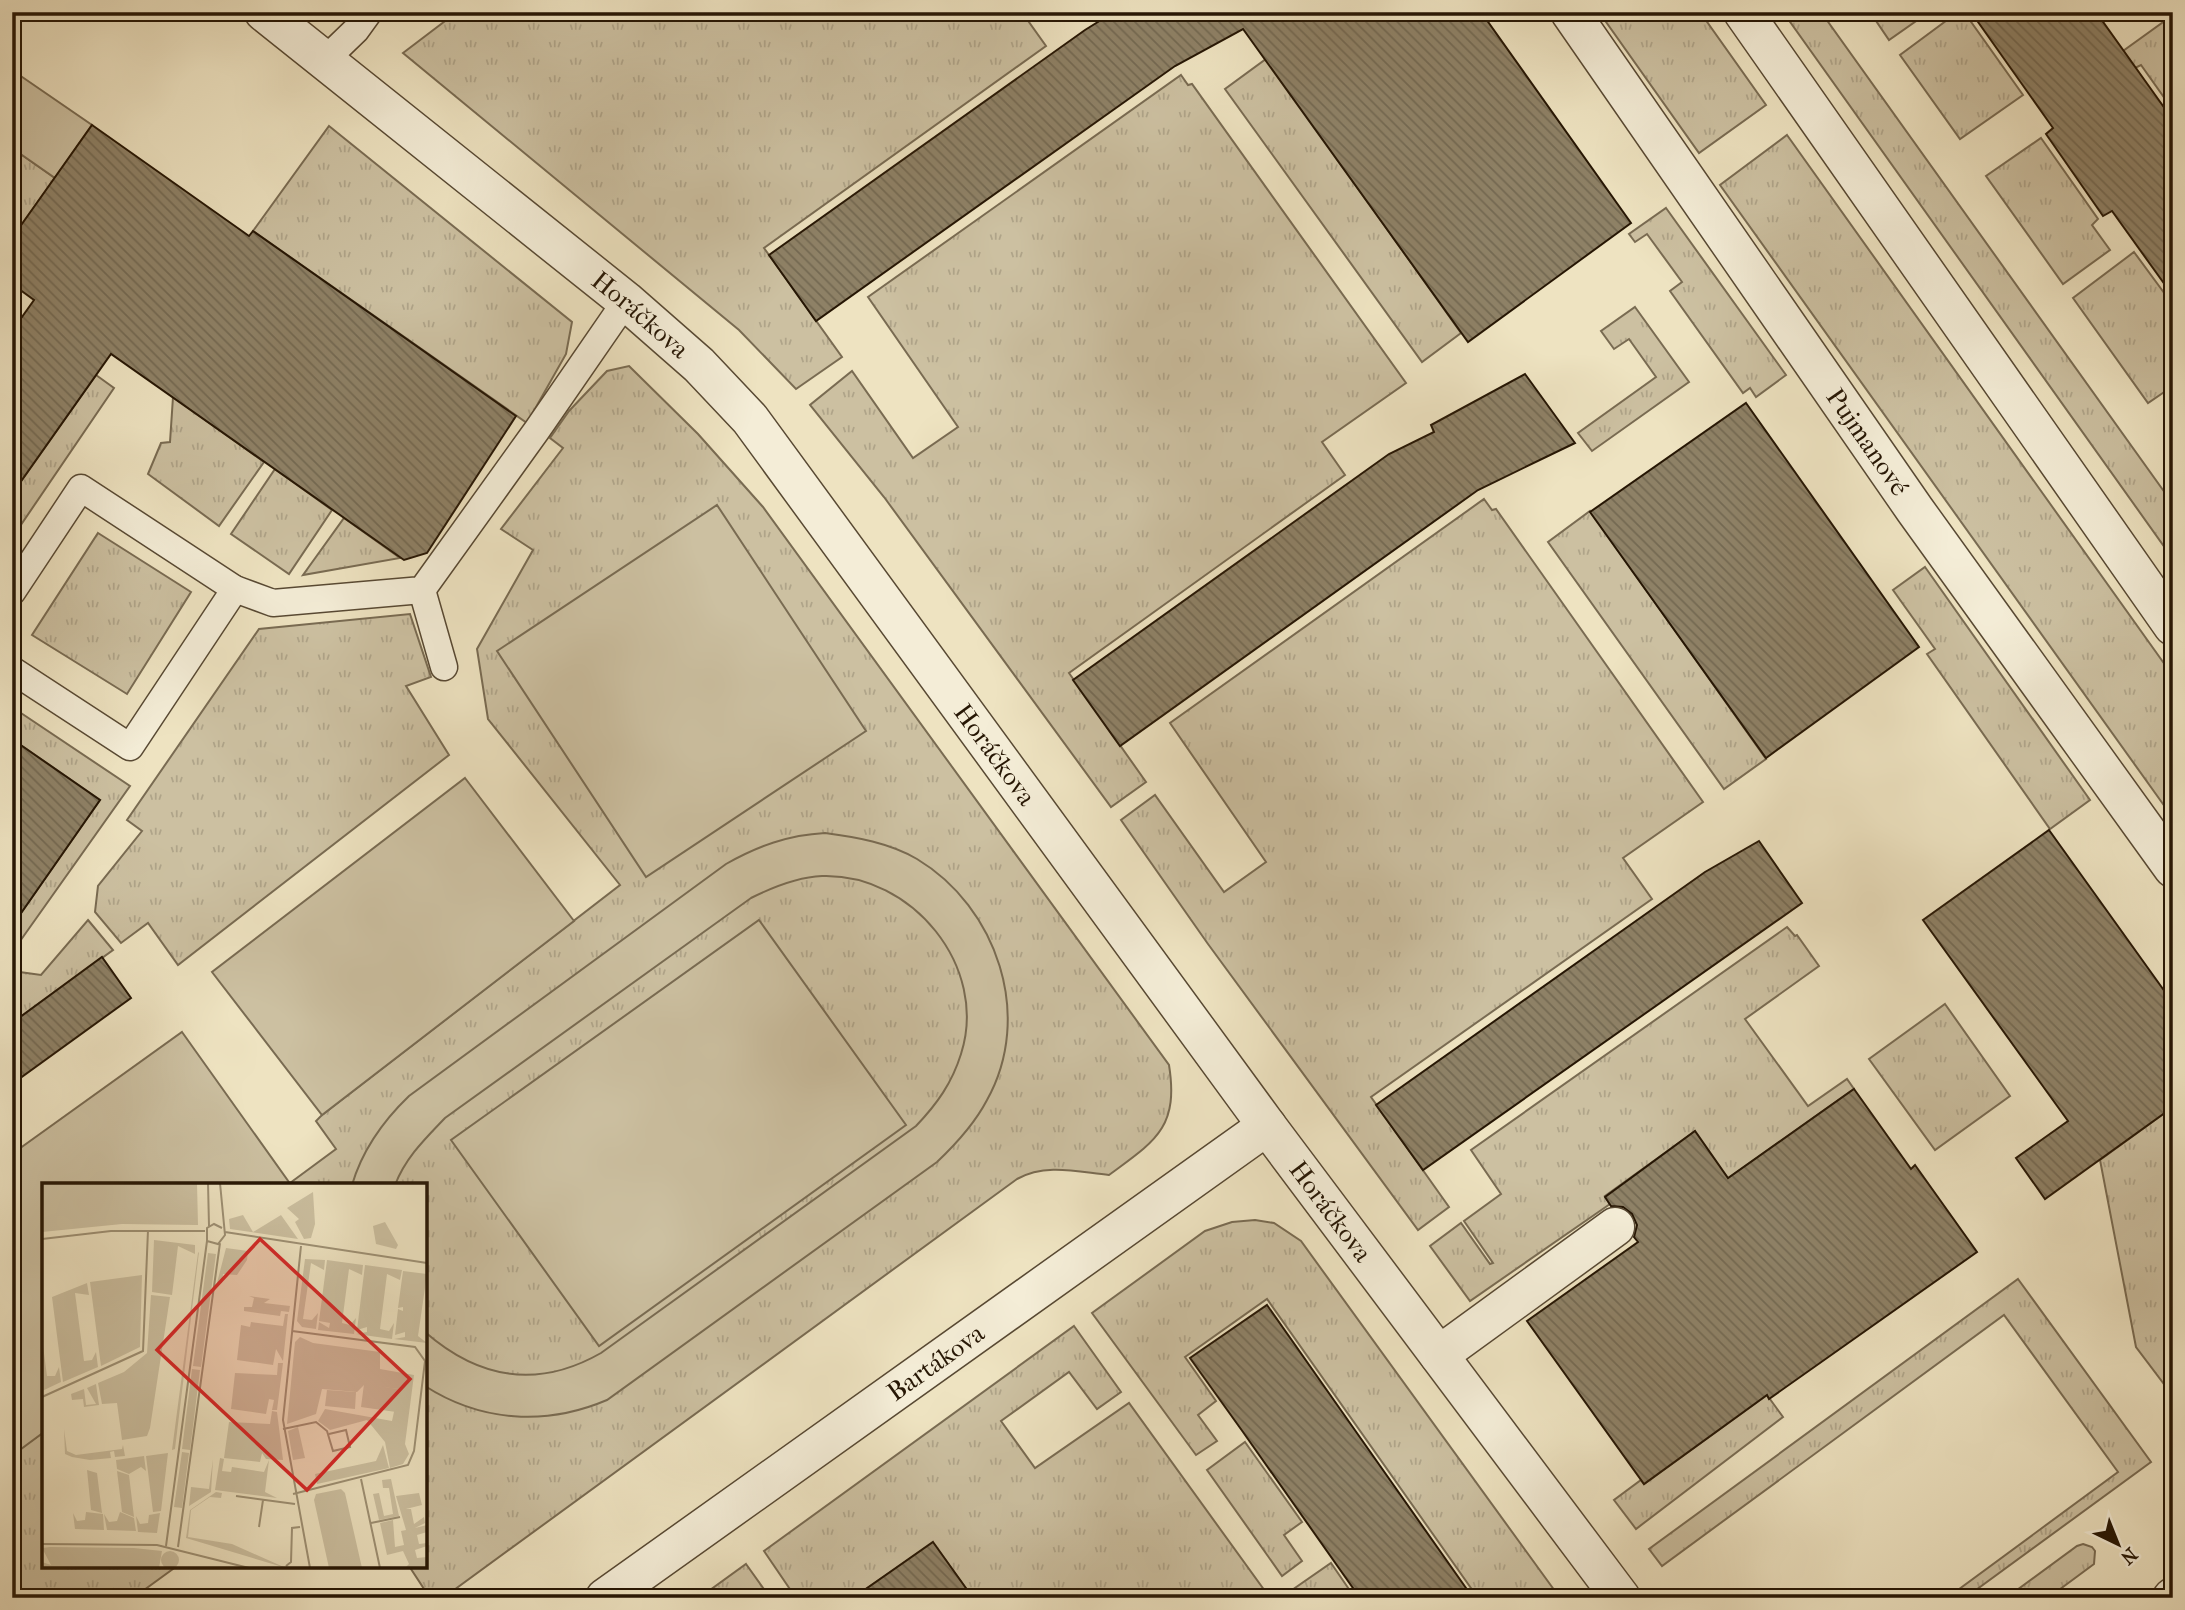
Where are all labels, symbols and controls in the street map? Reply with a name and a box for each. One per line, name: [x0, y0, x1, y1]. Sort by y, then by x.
street label: Horáčkova: [586, 264, 696, 365]
street label: Pujmanové: [1820, 382, 1916, 502]
street label: Horáčkova: [948, 697, 1043, 812]
street label: Horáčkova: [1283, 1155, 1379, 1269]
inset map: [42, 1183, 427, 1568]
street label: Bartákova: [881, 1317, 991, 1407]
north arrow: [2084, 1508, 2154, 1578]
text: N: [2116, 1543, 2142, 1569]

